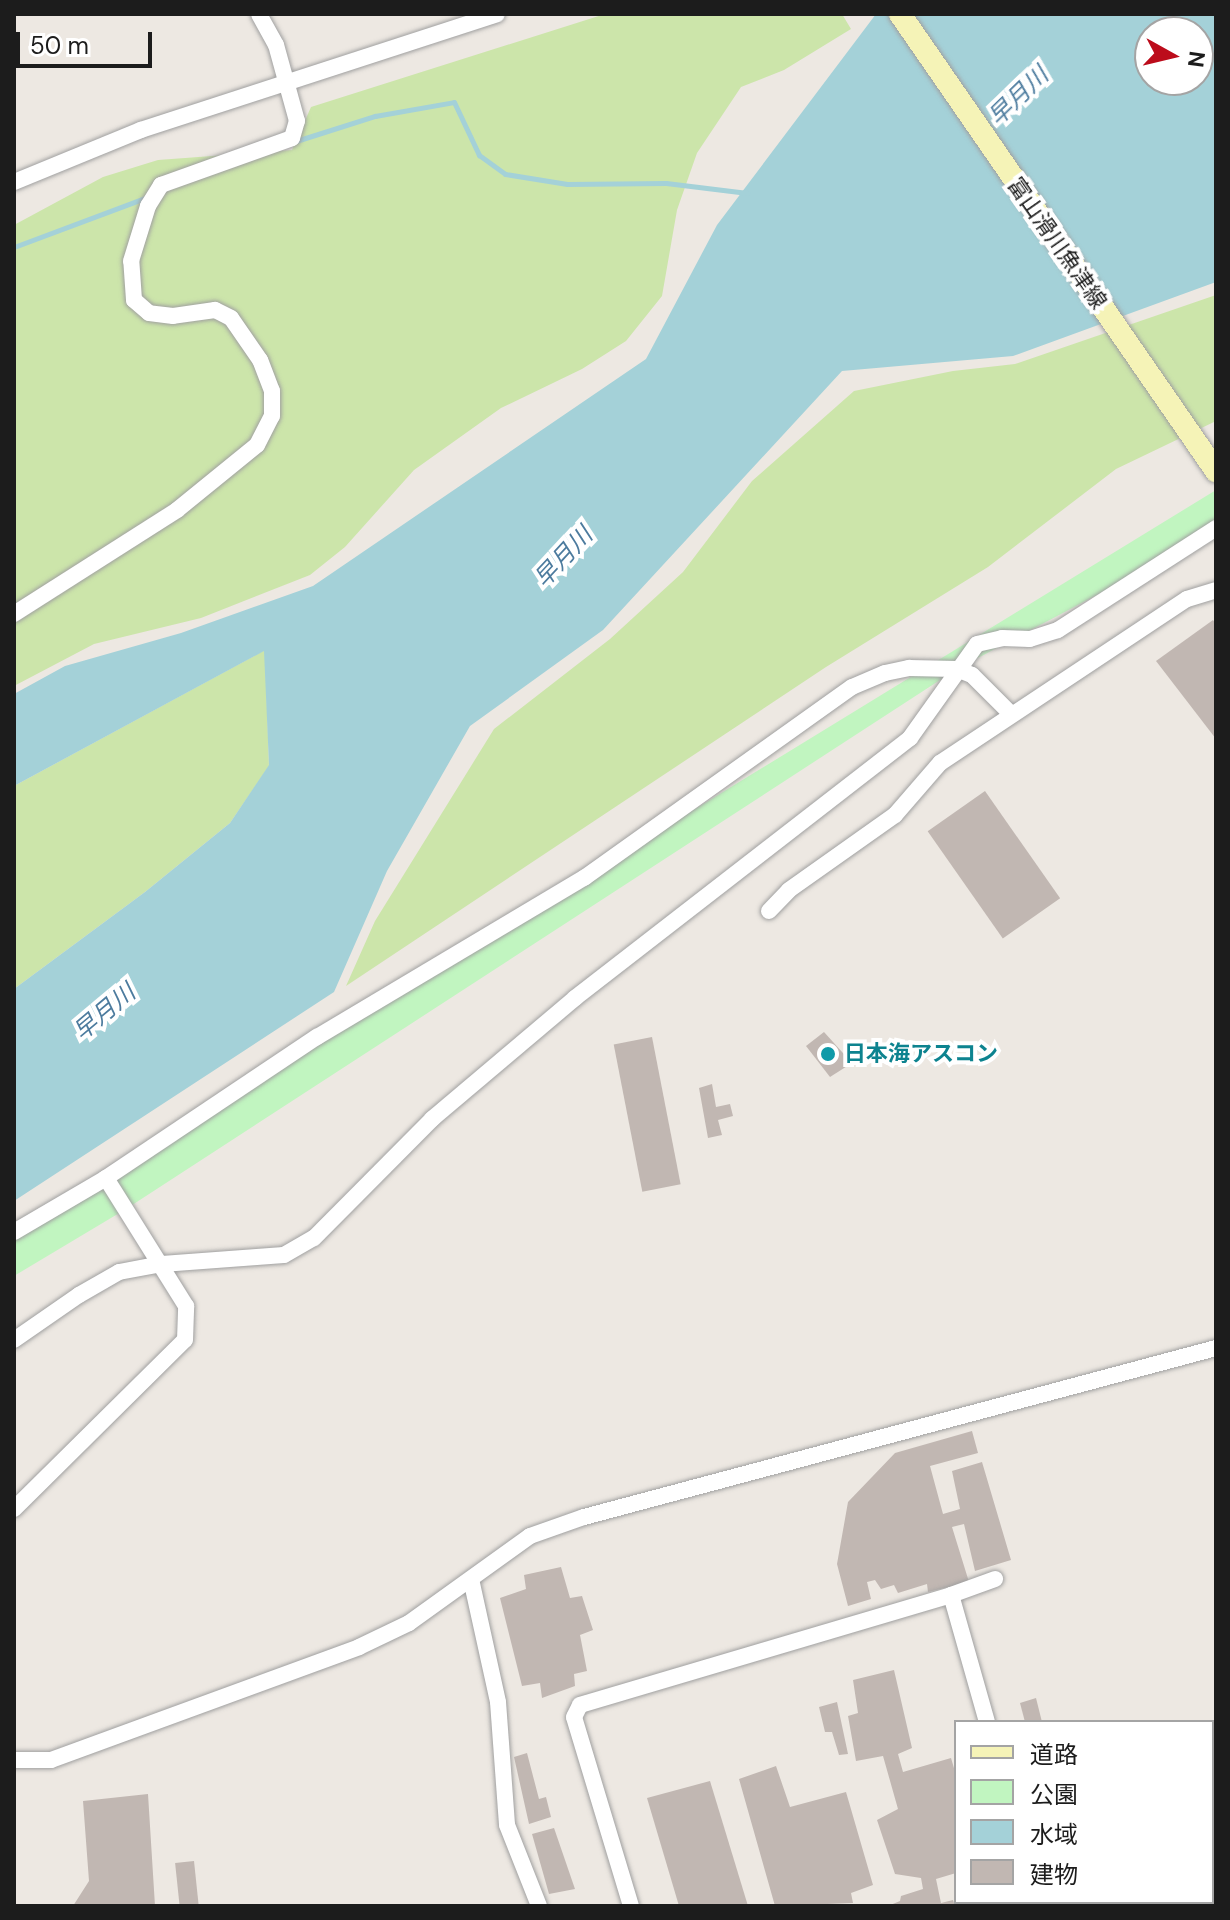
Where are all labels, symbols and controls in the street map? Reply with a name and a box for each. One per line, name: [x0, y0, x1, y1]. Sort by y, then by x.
scale bar: [20, 16, 156, 66]
north arrow: [1134, 16, 1214, 96]
text: 50 m: [30, 30, 89, 61]
text: N: [1181, 49, 1212, 69]
water label: 早月川: [982, 61, 1054, 131]
street label: 富山滑川魚津線: [1002, 172, 1112, 314]
water label: 早月川: [528, 521, 598, 593]
water label: 早月川: [67, 978, 141, 1046]
place label: 日本海アスコン: [844, 1041, 998, 1067]
marker: 日本海アスコン: [819, 1045, 837, 1063]
legend: [954, 1720, 1214, 1904]
text: 道路: [1030, 1739, 1078, 1770]
text: 公園: [1030, 1779, 1078, 1810]
text: 水域: [1030, 1819, 1078, 1850]
text: 建物: [1030, 1859, 1078, 1890]

